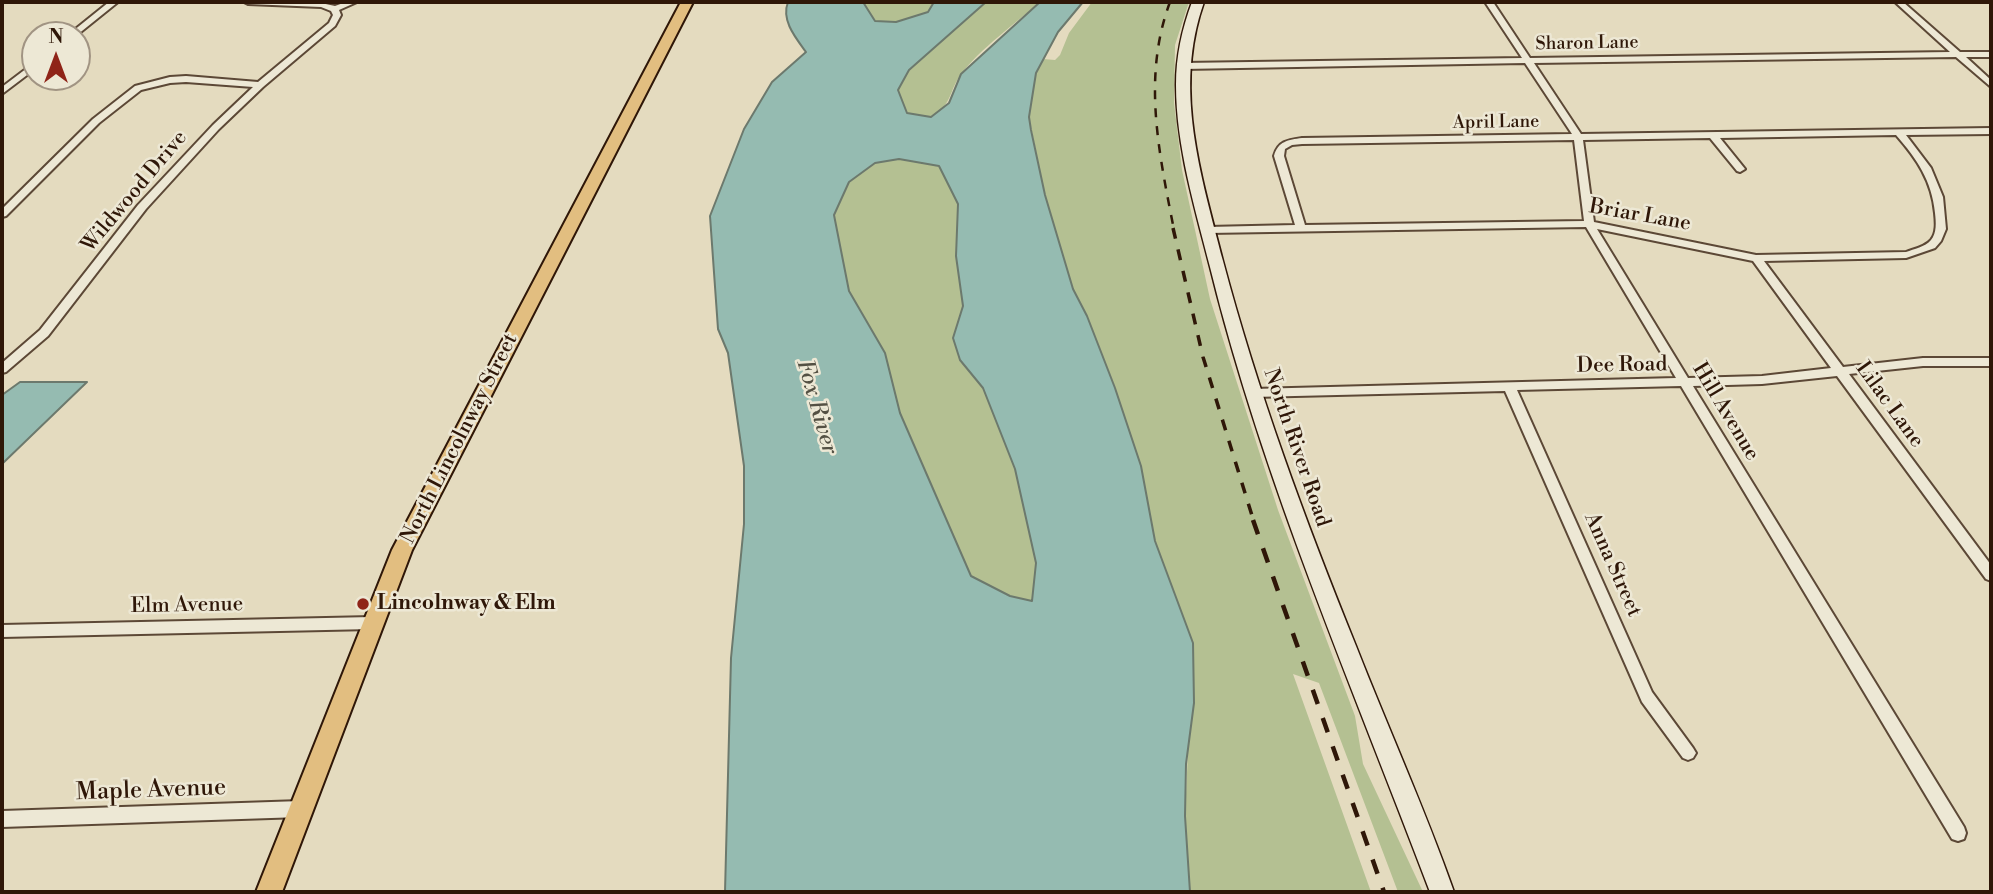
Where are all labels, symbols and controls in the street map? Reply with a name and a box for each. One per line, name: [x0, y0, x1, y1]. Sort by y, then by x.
north arrow: [21, 21, 91, 91]
text: N: [48, 25, 64, 49]
street label: Sharon Lane: [1535, 32, 1639, 56]
street label: April Lane: [1452, 111, 1540, 135]
street label: Wildwood Drive: [77, 126, 193, 258]
street label: Briar Lane: [1587, 195, 1693, 237]
street label: North Lincolnway Street: [396, 330, 524, 548]
street label: Dee Road: [1577, 353, 1667, 379]
water label: Fox River: [789, 356, 843, 458]
street label: Lilac Lane: [1849, 357, 1929, 453]
street label: Hill Avenue: [1686, 358, 1764, 466]
street label: North River Road: [1257, 366, 1335, 530]
street label: Anna Street: [1578, 509, 1646, 621]
place label: Lincolnway & Elm: [377, 591, 556, 617]
street label: Elm Avenue: [130, 592, 244, 620]
marker: Lincolnway & Elm: [355, 596, 371, 612]
street label: Maple Avenue: [75, 774, 227, 808]

